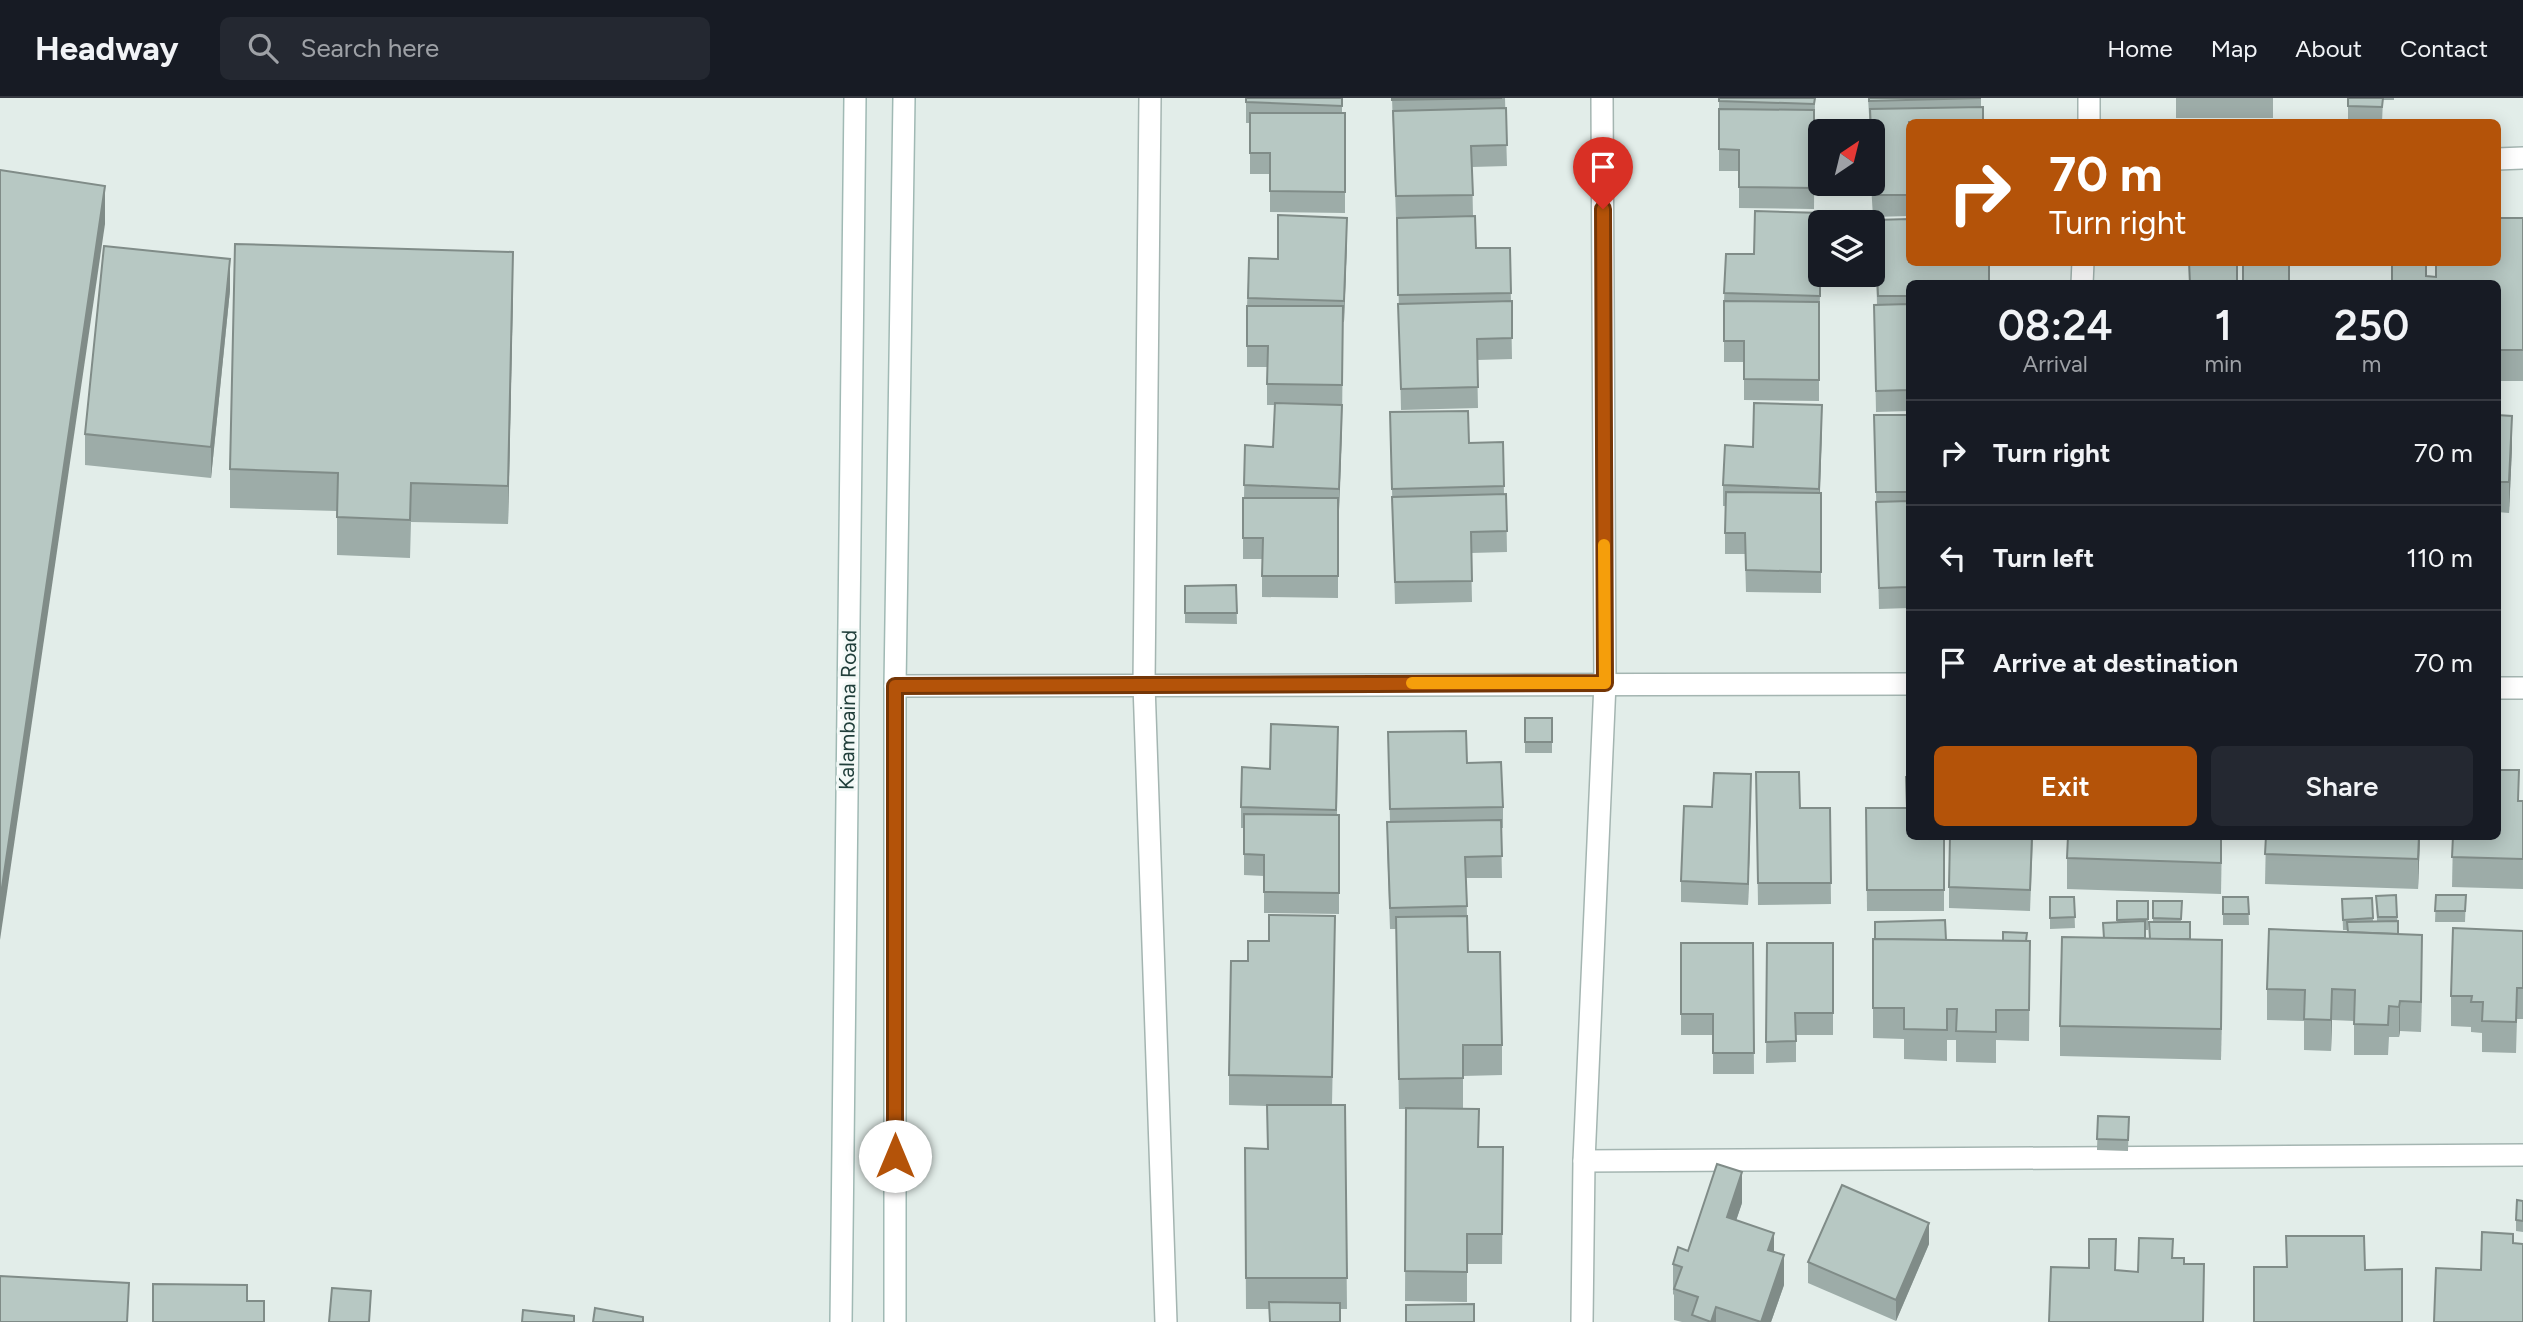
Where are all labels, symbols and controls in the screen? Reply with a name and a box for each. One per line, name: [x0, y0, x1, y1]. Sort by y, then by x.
search box: [220, 17, 710, 80]
text: Headway: [35, 29, 178, 68]
icon: search: [244, 29, 282, 67]
text: Search here: [300, 32, 439, 64]
text: Home: [2107, 34, 2173, 63]
text: Map: [2211, 34, 2257, 63]
text: About: [2295, 34, 2362, 63]
text: Contact: [2400, 34, 2488, 63]
north arrow: [1808, 119, 1885, 196]
map controls: [1808, 119, 1885, 287]
pin: [1573, 137, 1633, 209]
text: 70 m: [2049, 144, 2162, 203]
icon: right: [1934, 147, 2025, 238]
icon: arrive: [1584, 148, 1622, 186]
text: Turn right: [2049, 204, 2187, 242]
button: layers: [1808, 210, 1885, 287]
text: 08:24: [1998, 300, 2113, 351]
text: 1: [2215, 300, 2232, 351]
text: 250: [2334, 300, 2409, 351]
text: Arrival: [2023, 350, 2088, 378]
text: min: [2204, 350, 2242, 378]
text: m: [2362, 350, 2381, 378]
icon: right: [1934, 434, 1972, 472]
text: Turn right: [1993, 437, 2110, 469]
text: 70 m: [2414, 437, 2473, 469]
icon: left: [1934, 539, 1972, 577]
text: Turn left: [1993, 542, 2094, 574]
text: 110 m: [2406, 542, 2473, 574]
street label: Kalambaina Road: [834, 630, 861, 790]
icon: arrive: [1934, 644, 1972, 682]
text: Arrive at destination: [1993, 647, 2238, 679]
text: 70 m: [2414, 647, 2473, 679]
button: Exit: [1934, 746, 2197, 826]
button: Share: [2211, 746, 2473, 826]
position arrow: [858, 1119, 932, 1193]

